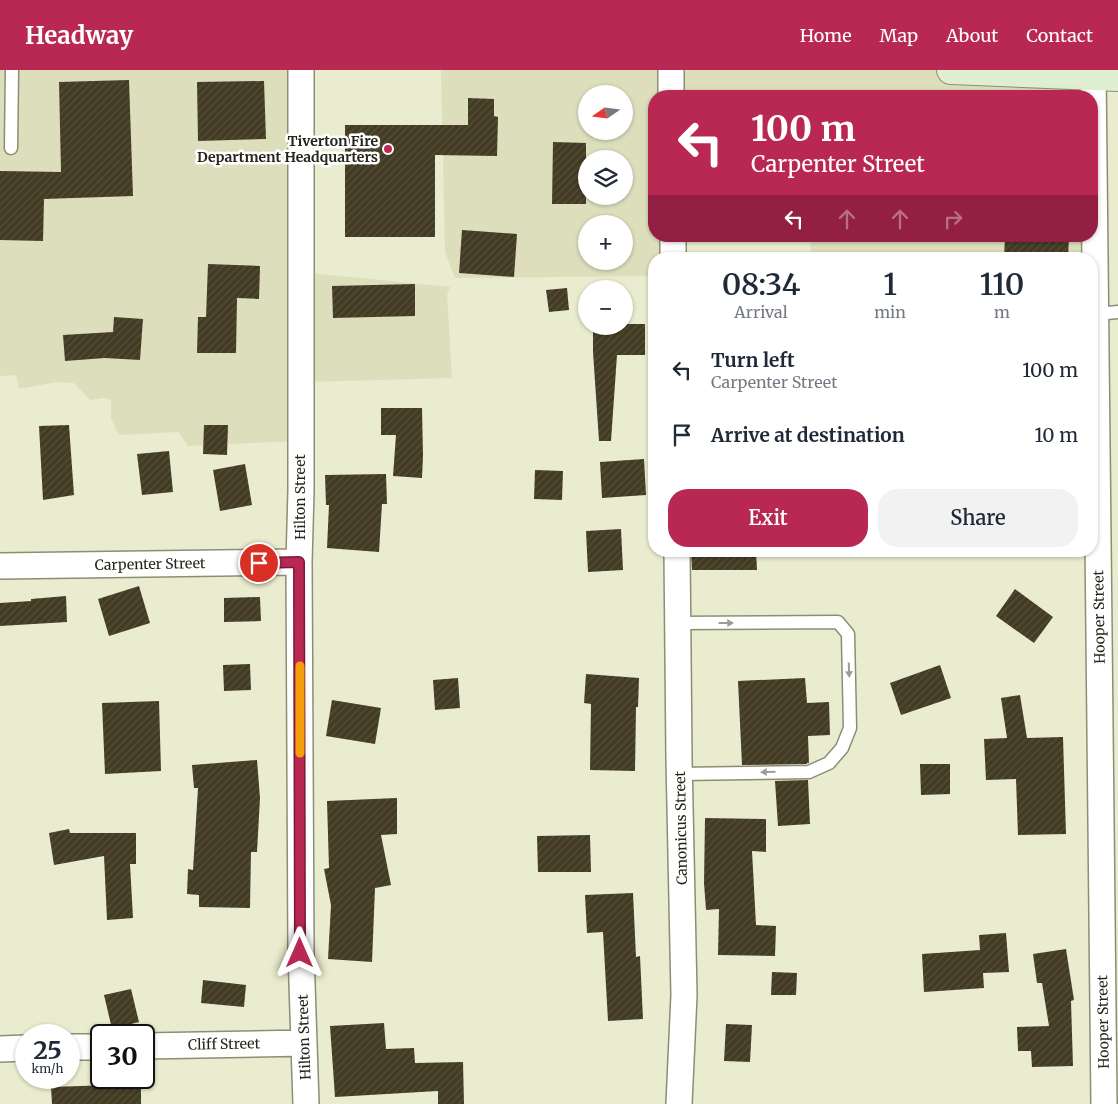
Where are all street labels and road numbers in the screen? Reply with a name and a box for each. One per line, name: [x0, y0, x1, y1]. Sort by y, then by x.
street label: Hilton Street: [291, 454, 309, 540]
street label: Carpenter Street: [95, 554, 206, 574]
street label: Hooper Street: [1089, 569, 1109, 664]
street label: Canonicus Street: [671, 770, 691, 885]
street label: Hooper Street: [1093, 974, 1113, 1069]
street label: Hilton Street: [293, 993, 314, 1080]
street label: Cliff Street: [188, 1034, 261, 1054]

